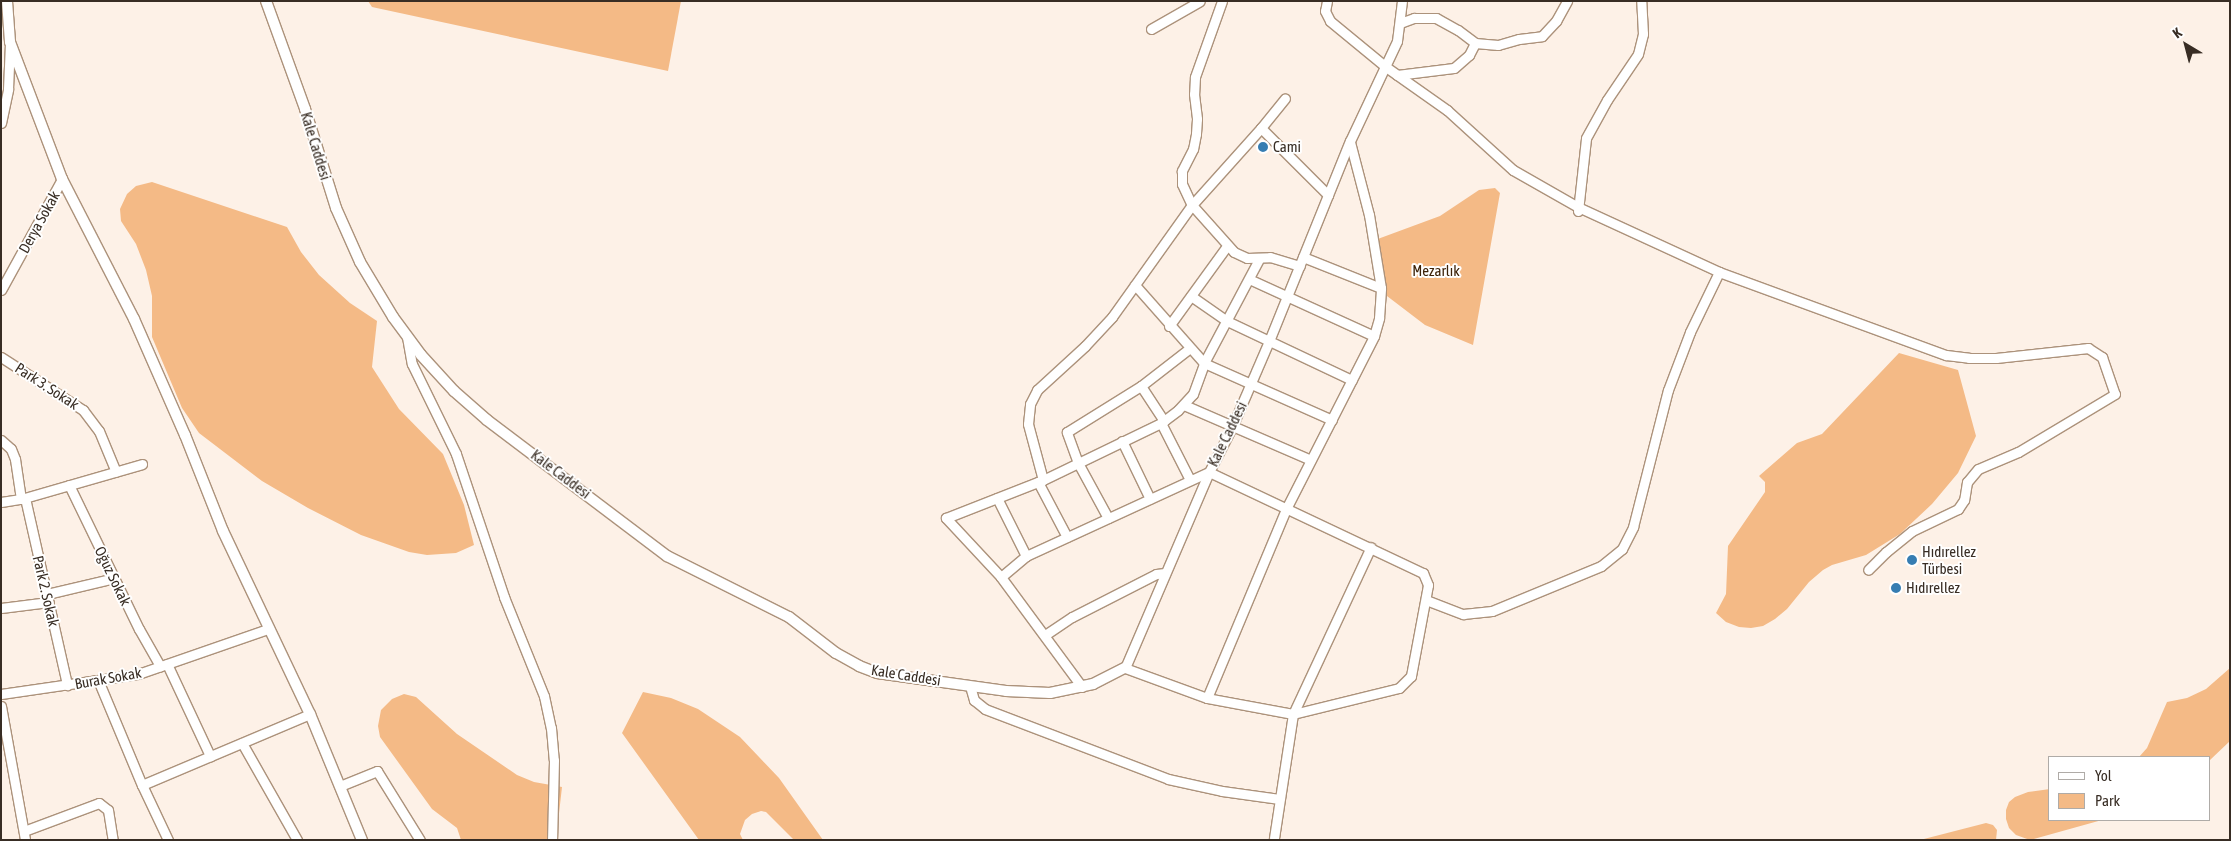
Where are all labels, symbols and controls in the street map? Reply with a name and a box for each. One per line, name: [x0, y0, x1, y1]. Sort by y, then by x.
north arrow: [2161, 20, 2211, 70]
text: K: [2169, 25, 2185, 41]
street label: Kale Caddesi: [297, 110, 335, 182]
place label: Cami: [1273, 138, 1301, 156]
marker: Cami: [1257, 141, 1269, 153]
street label: Derya Sokak: [15, 188, 63, 256]
park label: Mezarlık: [1412, 262, 1460, 280]
street label: Park 3. Sokak: [12, 359, 82, 413]
street label: Kale Caddesi: [1204, 399, 1250, 469]
street label: Kale Caddesi: [528, 446, 594, 502]
place label: Hıdırellez Türbesi: [1922, 542, 1976, 577]
street label: Oğuz Sokak: [91, 544, 135, 608]
street label: Park 2. Sokak: [29, 554, 63, 628]
marker: Hıdırellez Türbesi: [1906, 554, 1918, 566]
place label: Hıdırellez: [1906, 579, 1960, 597]
marker: Hıdırellez: [1890, 582, 1902, 594]
street label: Kale Caddesi: [870, 661, 942, 689]
street label: Burak Sokak: [73, 663, 143, 693]
legend: [2048, 756, 2211, 821]
text: Yol: [2095, 767, 2112, 784]
text: Park: [2095, 792, 2120, 809]

